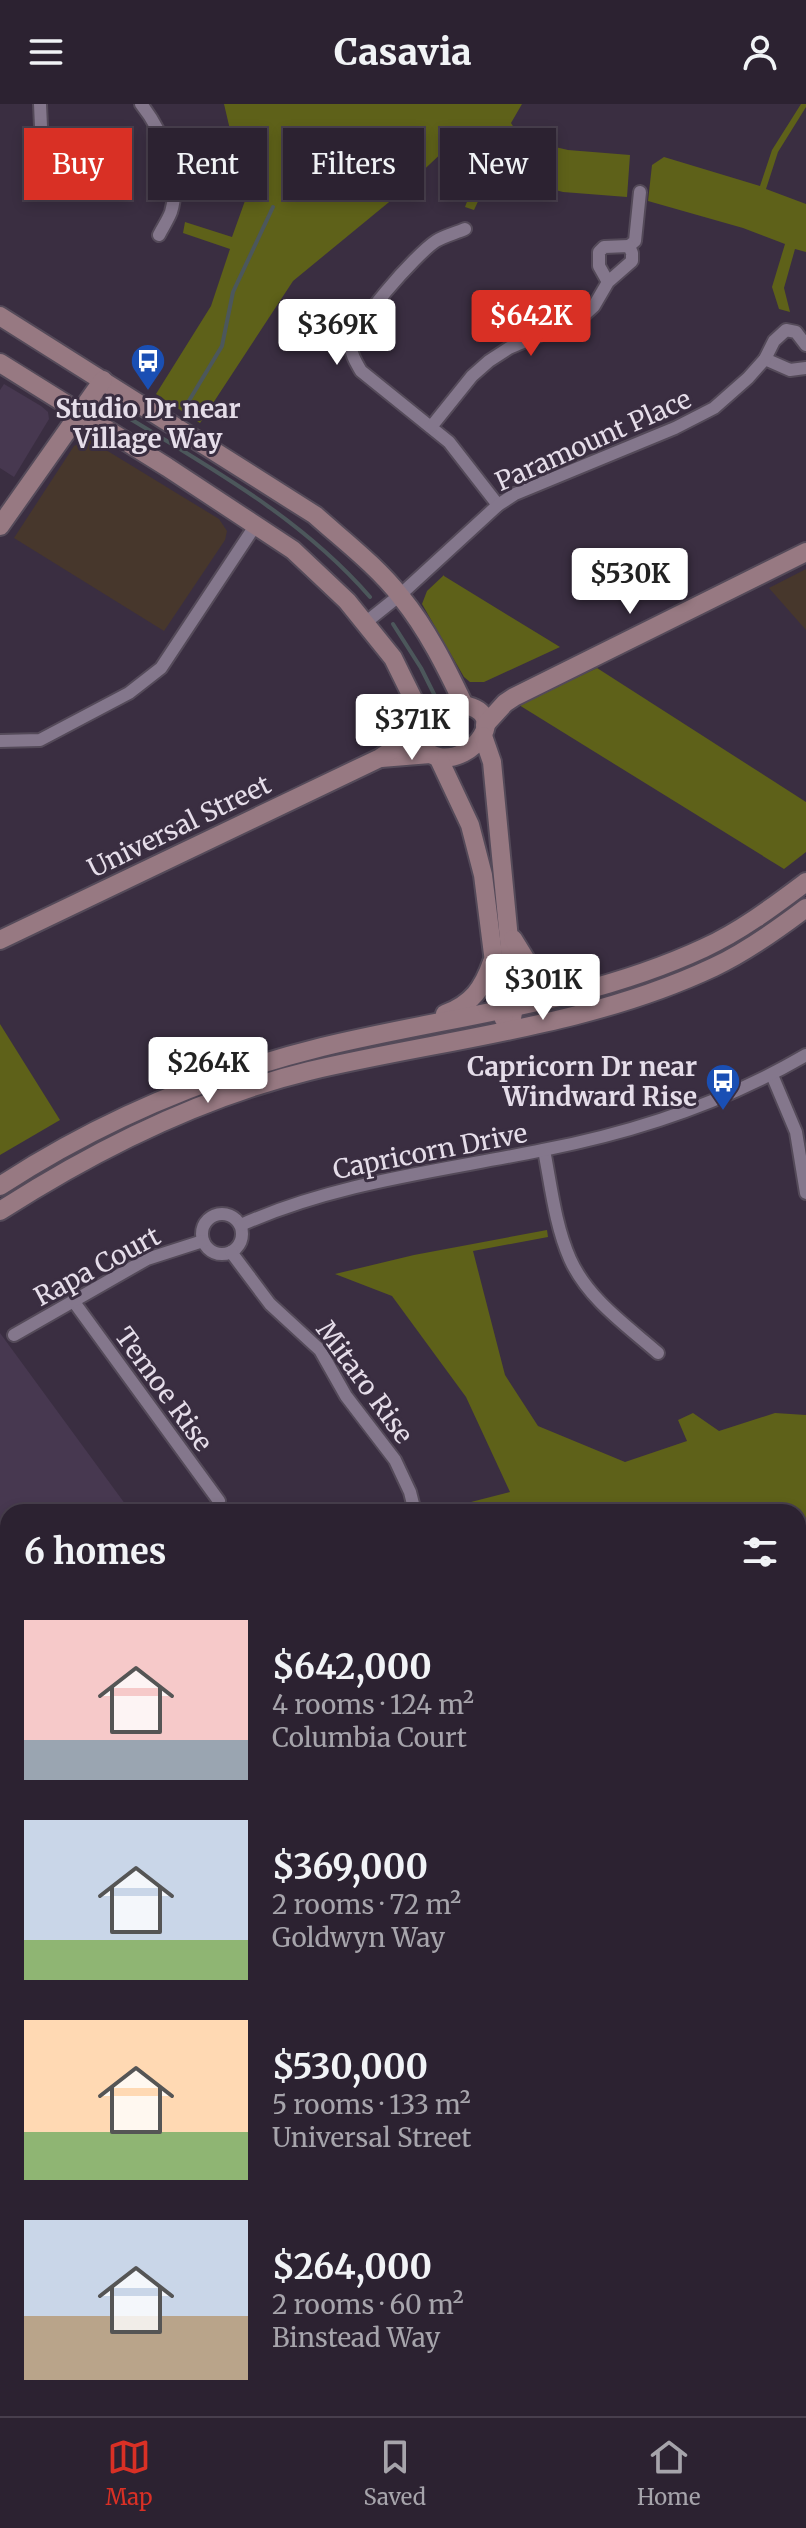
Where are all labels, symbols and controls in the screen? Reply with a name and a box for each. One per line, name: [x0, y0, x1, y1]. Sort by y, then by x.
icon: menu: [24, 30, 68, 74]
text: Casavia: [334, 30, 472, 75]
icon: person: [738, 30, 782, 74]
chip: Buy: [24, 128, 132, 200]
chip: Rent: [148, 128, 267, 200]
chip: Filters: [283, 128, 424, 200]
chip: New: [440, 128, 556, 200]
pin: $642K: [475, 290, 587, 358]
pin: $369K: [281, 299, 393, 367]
text: $642K: [490, 299, 572, 332]
text: $369K: [296, 308, 378, 341]
bus stop icon: Studio Dr near Village Way: [129, 342, 167, 392]
street label: Paramount Place: [490, 382, 696, 498]
place label: Studio Dr near Village Way: [55, 392, 241, 455]
pin: $530K: [574, 548, 686, 616]
text: $530K: [590, 557, 670, 590]
pin: $371K: [356, 694, 468, 762]
text: $371K: [374, 703, 450, 736]
street label: Universal Street: [82, 767, 276, 885]
pin: $301K: [487, 954, 599, 1022]
text: $301K: [504, 963, 582, 996]
pin: $264K: [152, 1037, 264, 1105]
text: $264K: [167, 1046, 249, 1079]
place label: Capricorn Dr near Windward Rise: [467, 1050, 697, 1113]
bus stop icon: Capricorn Dr near Windward Rise: [704, 1062, 742, 1112]
street label: Capricorn Drive: [330, 1116, 530, 1186]
street label: Rapa Court: [28, 1219, 166, 1313]
street label: Mitaro Rise: [310, 1314, 420, 1450]
street label: Temoe Rise: [108, 1321, 220, 1457]
icon: filters: [738, 1530, 782, 1574]
text: 6 homes: [24, 1531, 166, 1573]
text: $642,000: [272, 1646, 432, 1688]
icon: home: [88, 1652, 184, 1748]
text: 4 rooms · 124 m²: [272, 1688, 474, 1721]
text: Columbia Court: [272, 1721, 467, 1754]
text: $369,000: [272, 1846, 428, 1888]
icon: home: [88, 1852, 184, 1948]
text: 2 rooms · 72 m²: [272, 1888, 461, 1921]
text: Goldwyn Way: [272, 1921, 445, 1954]
text: $530,000: [272, 2046, 428, 2088]
icon: home: [88, 2052, 184, 2148]
text: 5 rooms · 133 m²: [272, 2088, 471, 2121]
text: Universal Street: [272, 2121, 471, 2154]
text: $264,000: [272, 2246, 432, 2288]
icon: home: [88, 2252, 184, 2348]
text: 2 rooms · 60 m²: [272, 2288, 464, 2321]
text: Binstead Way: [272, 2321, 440, 2354]
tab: Map: [106, 2435, 152, 2511]
tab: Saved: [364, 2435, 426, 2511]
tab: Home: [637, 2435, 700, 2511]

